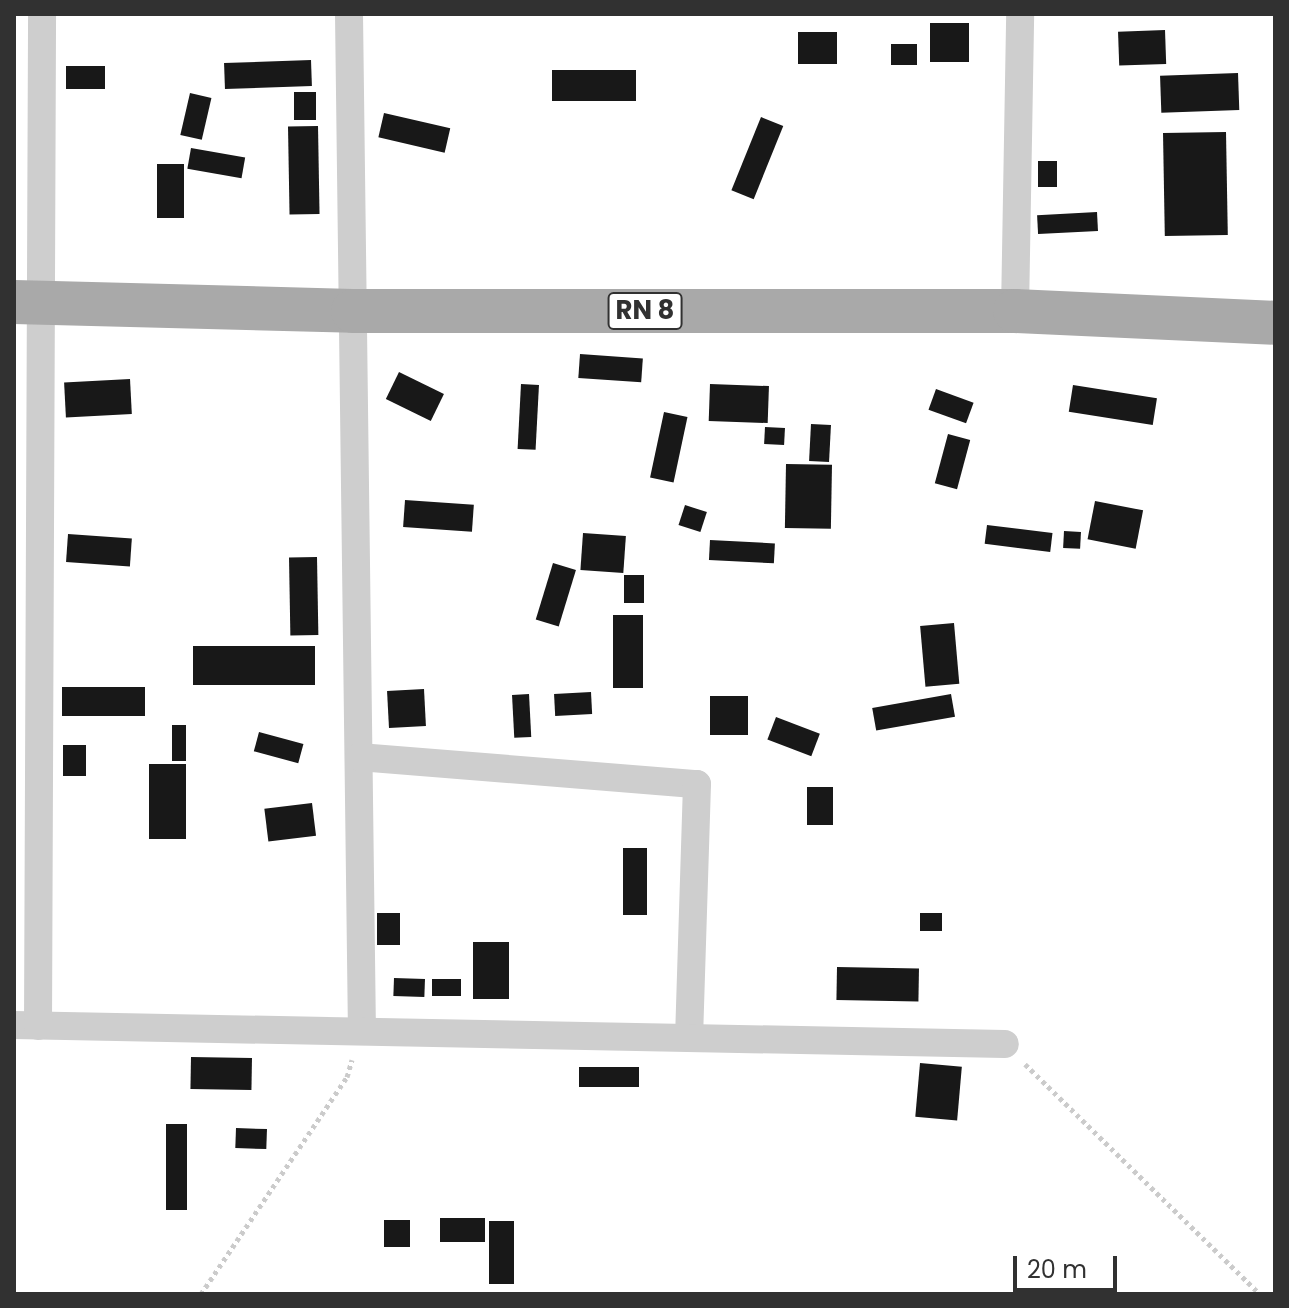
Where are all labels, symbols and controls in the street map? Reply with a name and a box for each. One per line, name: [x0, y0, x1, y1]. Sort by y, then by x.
road number: RN 8: [607, 289, 683, 333]
scale bar: [1017, 1240, 1121, 1290]
text: 20 m: [1027, 1253, 1087, 1286]

